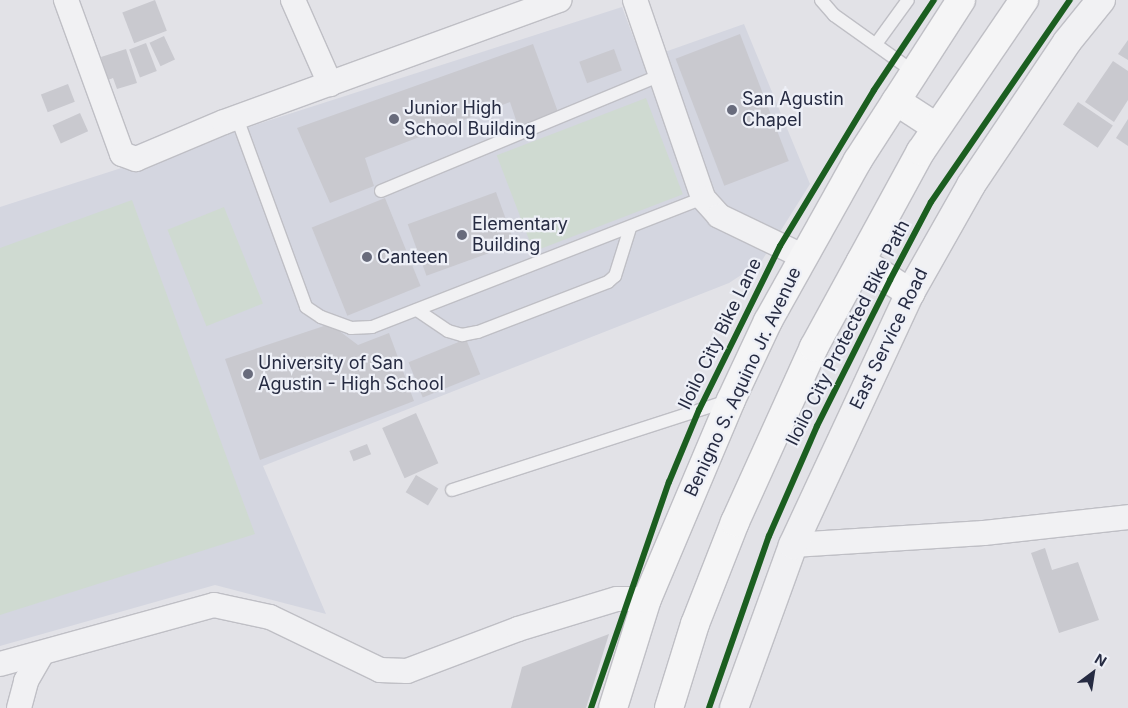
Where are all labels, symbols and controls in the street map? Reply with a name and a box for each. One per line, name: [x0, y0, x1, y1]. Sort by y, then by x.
place label: San Agustin Chapel: [742, 89, 844, 132]
place label: Junior High School Building: [404, 98, 536, 140]
marker: San Agustin Chapel: [726, 104, 738, 116]
marker: Junior High School Building: [388, 113, 400, 125]
place label: Elementary Building: [472, 214, 568, 256]
street label: Iloilo City Protected Bike Path: [782, 217, 914, 449]
marker: Elementary Building: [456, 229, 468, 241]
place label: Canteen: [377, 246, 448, 268]
marker: Canteen: [361, 251, 373, 263]
street label: Iloilo City Bike Lane: [674, 255, 766, 413]
street label: Benigno S. Aquino Jr. Avenue: [680, 264, 806, 500]
street label: East Service Road: [845, 265, 933, 413]
place label: University of San Agustin - High School: [258, 353, 444, 396]
marker: University of San Agustin - High School: [242, 368, 254, 380]
north arrow: [1068, 648, 1118, 698]
text: N: [1092, 650, 1110, 670]

